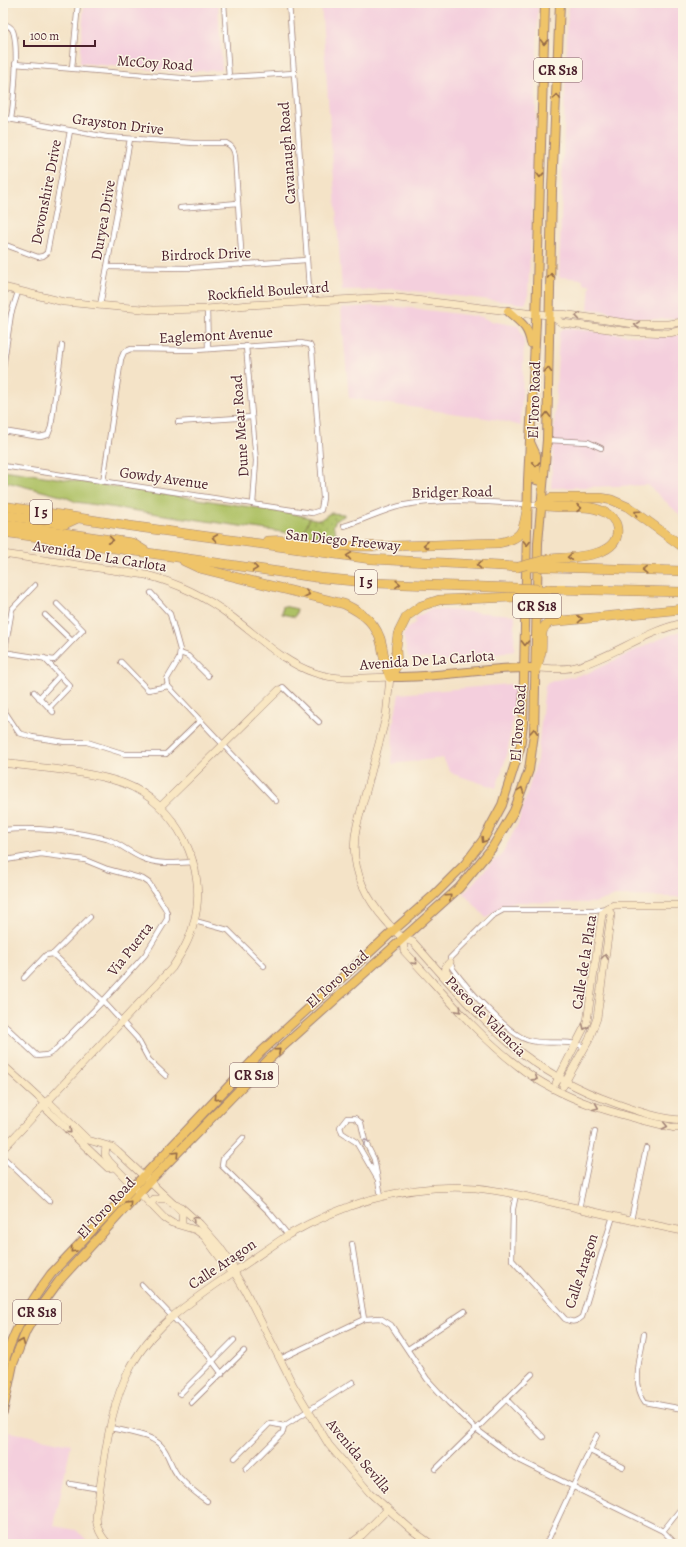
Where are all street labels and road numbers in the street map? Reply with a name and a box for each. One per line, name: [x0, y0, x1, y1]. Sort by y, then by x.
street label: McCoy Road: [116, 50, 195, 76]
road number: CR S18: [534, 58, 582, 82]
street label: Cavanaugh Road: [273, 100, 301, 205]
street label: Grayston Drive: [71, 108, 165, 140]
street label: Devonshire Drive: [26, 137, 66, 246]
street label: Duryea Drive: [86, 178, 120, 262]
street label: Birdrock Drive: [161, 242, 252, 266]
street label: Rockfield Boulevard: [206, 277, 331, 305]
street label: Eaglemont Avenue: [158, 322, 274, 348]
street label: El Toro Road: [523, 360, 545, 439]
street label: Dune Mear Road: [226, 373, 254, 478]
street label: Gowdy Avenue: [118, 462, 210, 494]
street label: Bridger Road: [411, 481, 494, 503]
road number: I 5: [30, 500, 52, 524]
street label: San Diego Freeway: [285, 524, 402, 556]
street label: Avenida De La Carlota: [31, 535, 168, 576]
road number: I 5: [355, 570, 377, 594]
road number: CR S18: [513, 594, 561, 618]
street label: Avenida De La Carlota: [358, 645, 495, 675]
street label: El Toro Road: [505, 683, 531, 762]
street label: Calle de la Plata: [567, 913, 601, 1011]
street label: Via Puerta: [102, 918, 157, 981]
street label: El Toro Road: [302, 945, 373, 1012]
street label: Paseo de Valencia: [441, 971, 531, 1061]
road number: CR S18: [230, 1063, 278, 1087]
street label: El Toro Road: [72, 1172, 140, 1243]
street label: Calle Aragon: [559, 1231, 603, 1311]
street label: Calle Aragon: [184, 1234, 260, 1294]
road number: CR S18: [13, 1300, 61, 1324]
street label: Avenida Sevilla: [321, 1414, 396, 1498]

